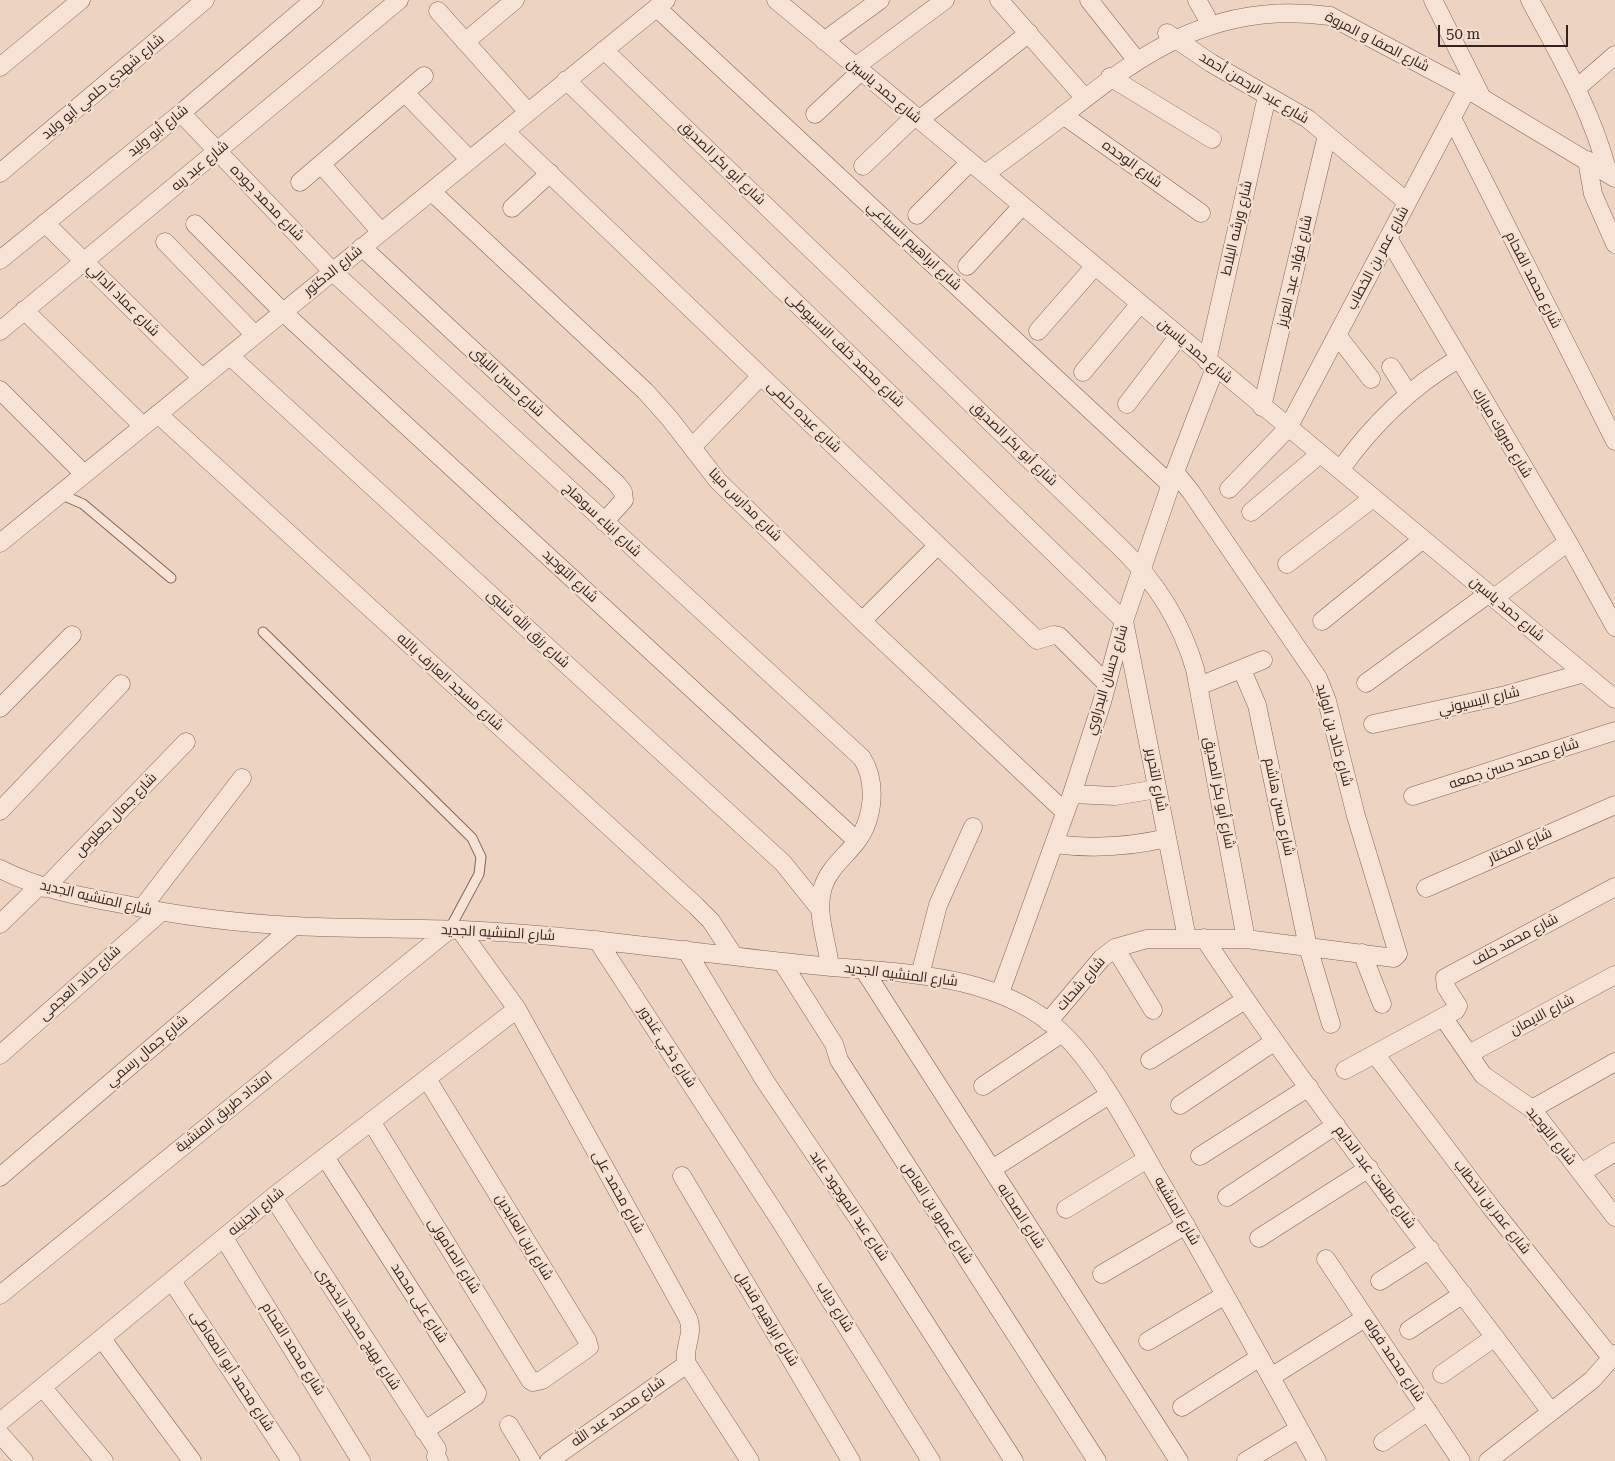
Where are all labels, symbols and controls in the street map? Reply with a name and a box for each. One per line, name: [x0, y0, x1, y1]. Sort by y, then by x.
street label: شارع الصفا و المروة: [1322, 8, 1432, 76]
scale bar: [1440, 15, 1570, 47]
text: 50 m: [1446, 25, 1480, 43]
street label: شارع شهدي حلمي أبو وليد: [38, 31, 168, 143]
street label: شارع عبد الرحمن أحمد: [1196, 49, 1312, 127]
street label: شارع حمد ياسين: [843, 55, 925, 127]
street label: شارع أبو وليد: [124, 102, 192, 160]
street label: شارع أبو بكر الصديق: [675, 117, 769, 209]
street label: شارع عبد ربه: [168, 137, 232, 195]
street label: شارع الوحده: [1099, 137, 1165, 191]
street label: شارع محمد جوده: [226, 161, 308, 245]
street label: شارع ورشه البلاط: [1218, 179, 1256, 277]
street label: شارع ابراهيم السباعي: [863, 198, 965, 294]
street label: شارع عمر بن الخطاب: [1344, 203, 1412, 313]
street label: شارع فؤاد عبد العزيز: [1274, 213, 1316, 329]
street label: شارع محمد الفحام: [1501, 229, 1565, 331]
street label: شارع الدكتور: [300, 242, 366, 300]
street label: شارع عماد الدالي: [83, 260, 163, 340]
street label: شارع محمد خلف الاسيوطى: [782, 289, 908, 411]
street label: شارع حمد ياسين: [1154, 315, 1236, 387]
street label: شارع حسن الليثى: [466, 343, 548, 421]
street label: شارع عبده حلمى: [764, 378, 844, 456]
street label: شارع مبروك مبارك: [1469, 385, 1535, 481]
street label: شارع أبو بكر الصديق: [967, 398, 1061, 490]
street label: شارع مدارس مينا: [705, 465, 785, 545]
street label: شارع ابناء سوهاج: [559, 480, 645, 560]
street label: شارع التوحيد: [539, 546, 601, 606]
street label: شارع حمد ياسين: [1466, 573, 1548, 645]
street label: شارع رزق الله شلبى: [483, 586, 573, 672]
street label: شارع حسان البدراوي: [1082, 623, 1132, 737]
street label: شارع مسجد العارف بالله: [393, 630, 507, 734]
street label: شارع خالد بن الوليد: [1312, 682, 1356, 788]
street label: شارع البسيوني: [1437, 684, 1521, 718]
street label: شارع محمد حسن جمعه: [1447, 735, 1581, 793]
street label: شارع أبو بكر الصديق: [1200, 736, 1238, 850]
street label: شارع التحرير: [1142, 747, 1170, 813]
street label: شارع حسن هاشم: [1260, 757, 1298, 857]
street label: شارع جمال جعلوص: [72, 769, 160, 861]
street label: شارع المختار: [1485, 824, 1555, 868]
street label: شارع المنشيه الجديد: [38, 877, 154, 919]
street label: شارع محمد خلف: [1469, 910, 1561, 970]
street label: شارع المنشيه الجديد: [440, 922, 556, 944]
street label: شارع خالد العجمى: [36, 942, 124, 1024]
street label: شارع شحات: [1053, 954, 1109, 1014]
street label: شارع المنشيه الجديد: [843, 960, 959, 990]
street label: شارع الايمان: [1507, 991, 1577, 1039]
street label: شارع ذكي غندور: [635, 1003, 699, 1091]
street label: شارع جمال رسمي: [103, 1012, 191, 1090]
street label: امتداد طريق المنشية: [172, 1068, 276, 1156]
street label: شارع التوحيد: [1522, 1104, 1580, 1168]
street label: شارع طلعت عبد الدايم: [1331, 1122, 1419, 1232]
street label: شارع محمد على: [588, 1148, 648, 1236]
street label: شارع عبد الموجود عابد: [806, 1148, 892, 1264]
street label: شارع عمر بن الخطاب: [1450, 1157, 1534, 1257]
street label: شارع عمرو بن العاص: [898, 1159, 976, 1267]
street label: شارع المنشيه: [1151, 1174, 1203, 1248]
street label: شارع الصحابه: [994, 1180, 1048, 1252]
street label: شارع الجنينه: [225, 1184, 287, 1240]
street label: شارع زين العابدين: [492, 1191, 556, 1283]
street label: شارع الصامولى: [424, 1215, 484, 1297]
street label: شارع على محمد: [387, 1260, 451, 1346]
street label: شارع بهيج محمد الخضرى: [312, 1265, 404, 1393]
street label: شارع ابراهيم قنديل: [732, 1268, 802, 1370]
street label: شارع دياب: [813, 1279, 857, 1335]
street label: شارع محمد الفحام: [258, 1299, 328, 1399]
street label: شارع محمد أبو المعاطى: [187, 1307, 277, 1435]
street label: شارع محمد فوله: [1360, 1315, 1428, 1405]
street label: شارع محمد عبد الله: [568, 1373, 668, 1451]

